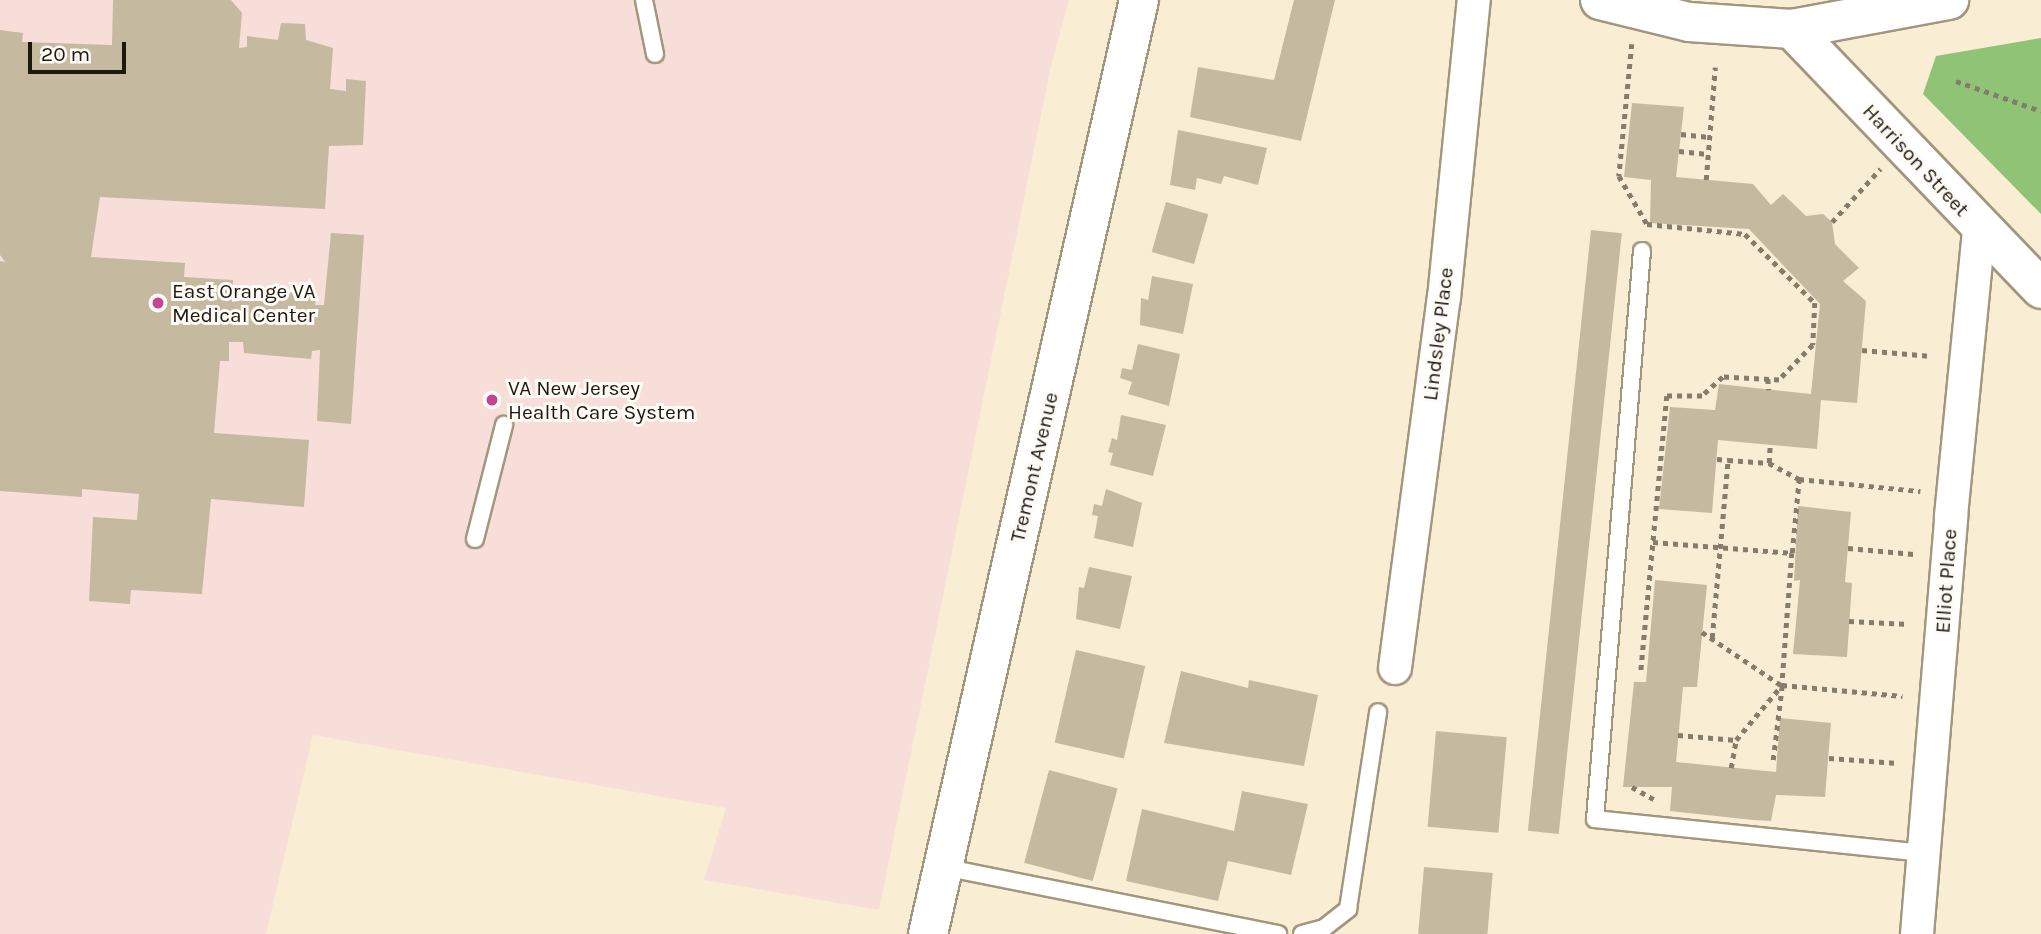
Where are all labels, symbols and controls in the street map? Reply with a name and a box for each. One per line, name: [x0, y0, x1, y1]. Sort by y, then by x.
scale bar: [32, 28, 130, 72]
text: 20 m: [41, 42, 90, 66]
street label: Harrison Street: [1857, 98, 1975, 222]
street label: Lindsley Place: [1417, 266, 1459, 402]
place label: East Orange VA Medical Center: [172, 278, 315, 328]
marker: East Orange VA Medical Center: [150, 295, 166, 311]
place label: VA New Jersey Health Care System: [508, 375, 695, 425]
marker: VA New Jersey Health Care System: [482, 390, 502, 410]
street label: Tremont Avenue: [1004, 390, 1064, 544]
street label: Elliot Place: [1930, 528, 1962, 634]

